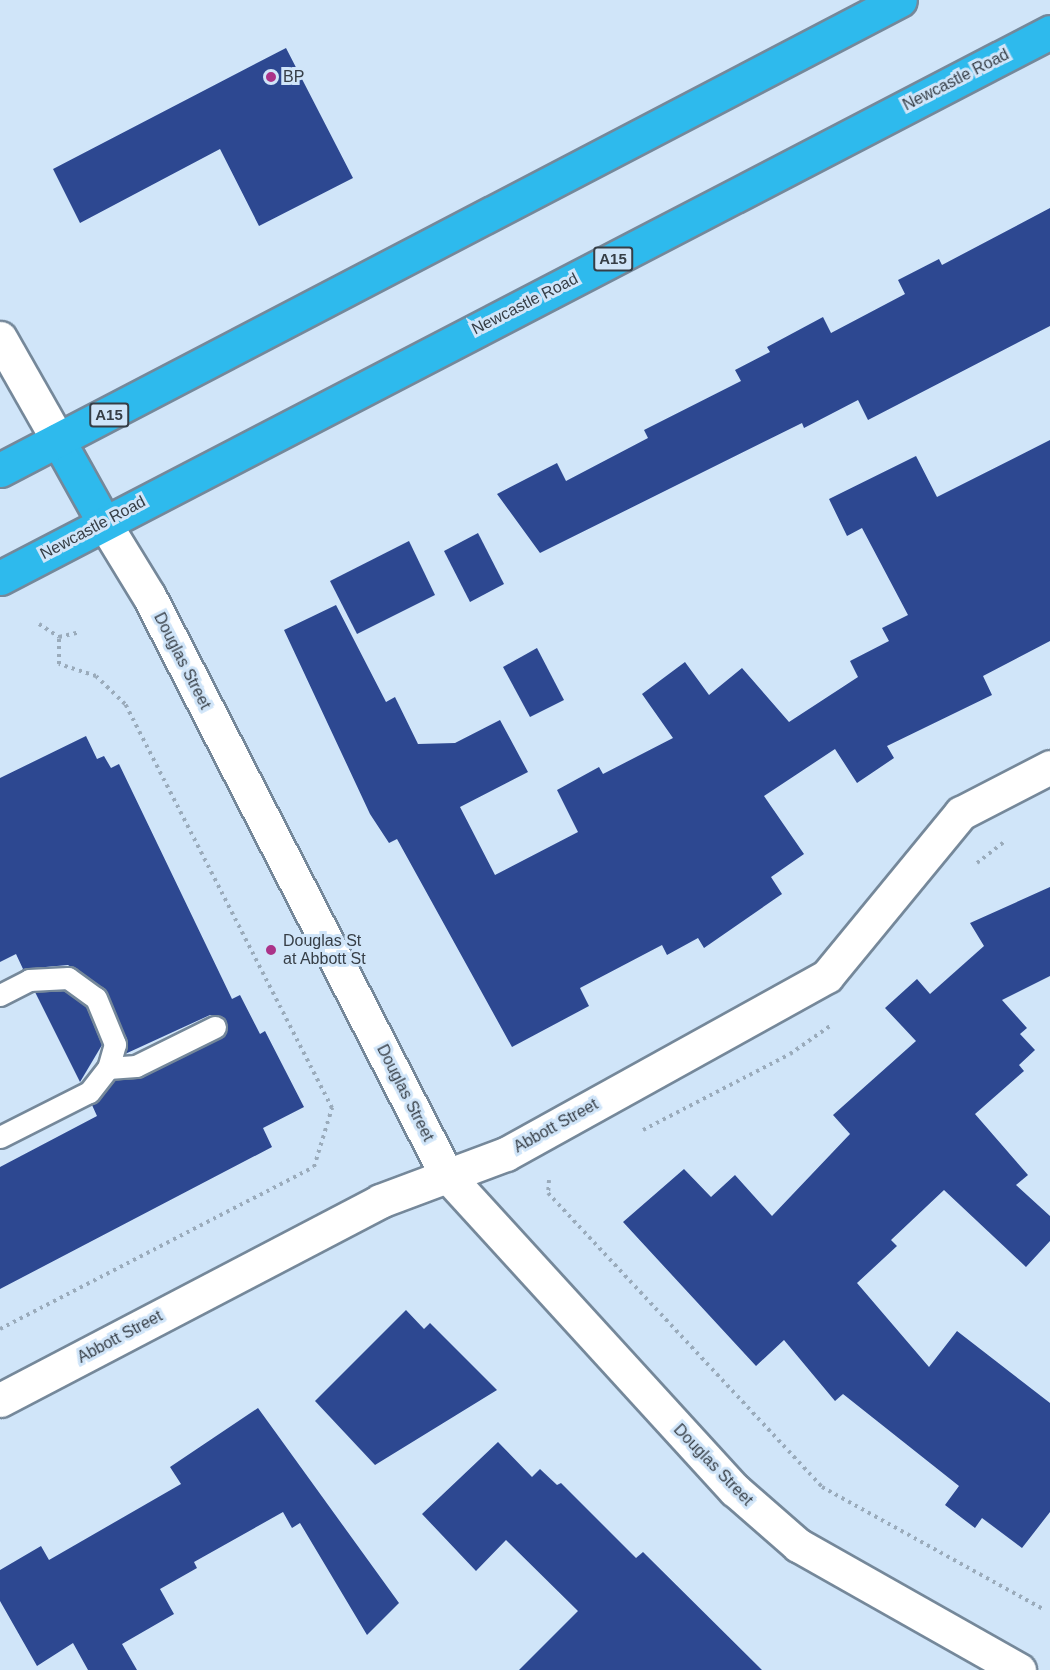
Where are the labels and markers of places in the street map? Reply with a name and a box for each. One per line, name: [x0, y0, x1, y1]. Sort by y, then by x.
place label: BP: [283, 67, 304, 87]
marker: BP: [264, 70, 278, 84]
place label: Douglas St at Abbott St: [283, 931, 367, 969]
marker: Douglas St at Abbott St: [264, 943, 278, 957]

